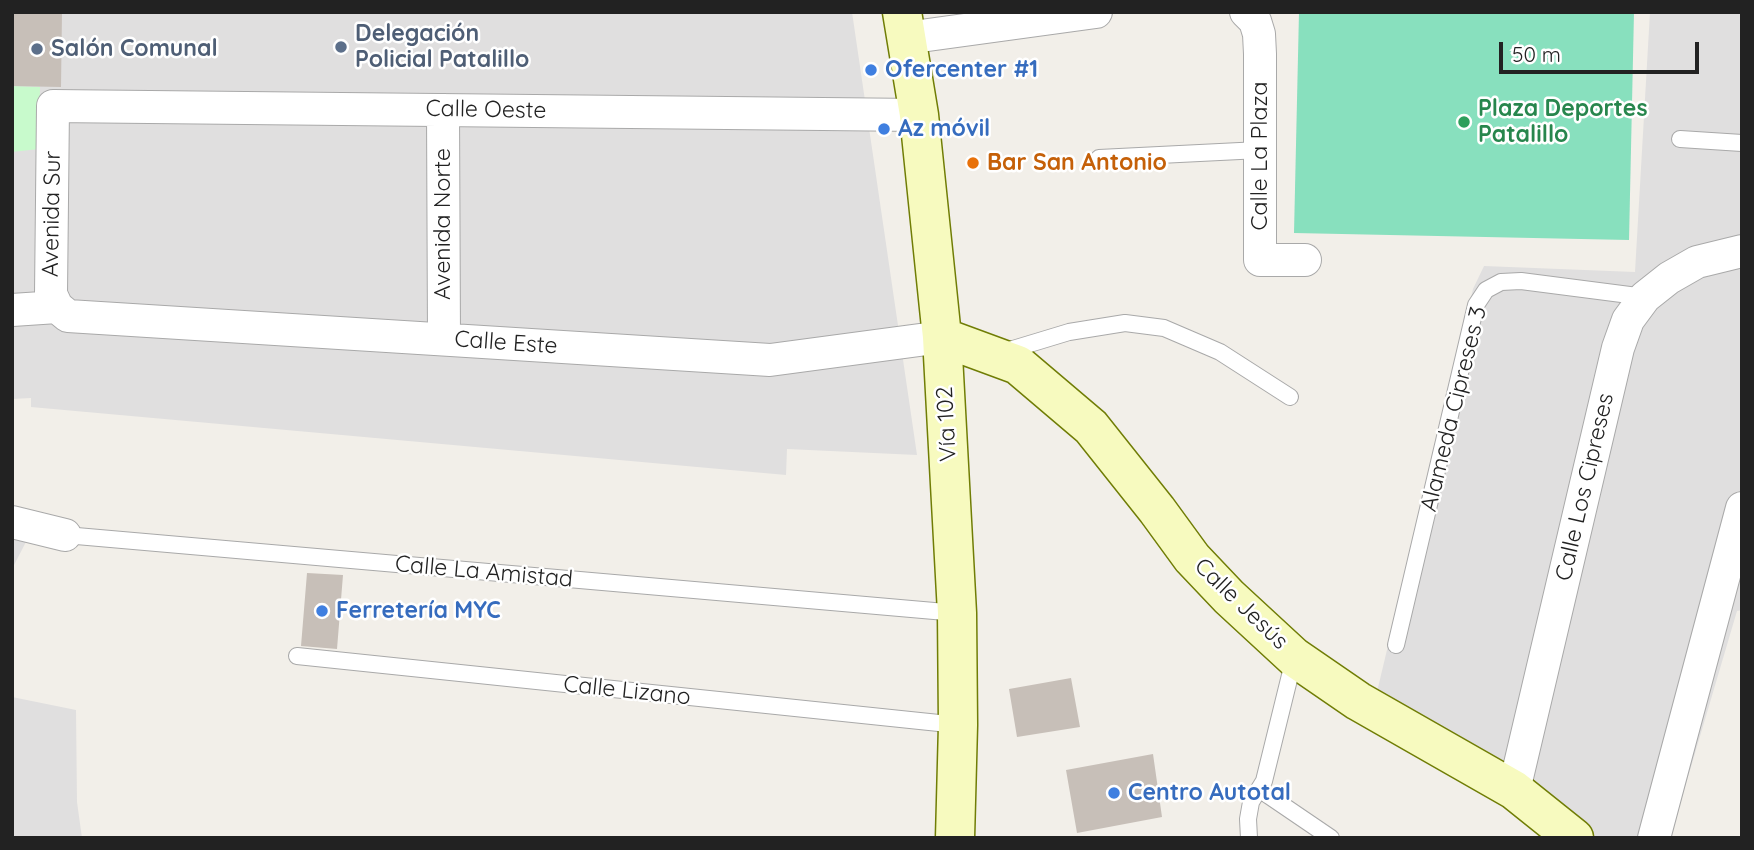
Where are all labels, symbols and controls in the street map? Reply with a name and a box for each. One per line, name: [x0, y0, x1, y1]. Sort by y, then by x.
place label: Delegación Policial Patalillo: [355, 20, 529, 74]
scale bar: [1502, 28, 1702, 72]
place label: Salón Comunal: [51, 35, 218, 63]
marker: Delegación Policial Patalillo: [333, 39, 349, 55]
marker: Salón Comunal: [29, 41, 45, 57]
text: 50 m: [1512, 41, 1561, 67]
place label: Ofercenter #1: [885, 56, 1038, 84]
marker: Ofercenter #1: [863, 62, 879, 78]
street label: Calle La Plaza: [1246, 82, 1274, 230]
street label: Calle Oeste: [425, 95, 547, 125]
place label: Plaza Deportes Patalillo: [1478, 95, 1647, 149]
marker: Plaza Deportes Patalillo: [1456, 114, 1472, 130]
place label: Az móvil: [898, 115, 990, 143]
marker: Az móvil: [876, 121, 892, 137]
street label: Avenida Norte: [429, 148, 457, 300]
place label: Bar San Antonio: [987, 149, 1167, 177]
street label: Avenida Sur: [37, 151, 67, 277]
marker: Bar San Antonio: [965, 155, 981, 171]
street label: Alameda Cipreses 3: [1415, 304, 1493, 514]
street label: Calle Este: [454, 326, 558, 360]
street label: Vía 102: [931, 386, 963, 462]
street label: Calle Los Cipreses: [1550, 391, 1620, 583]
street label: Calle La Amistad: [394, 550, 574, 594]
street label: Calle Jesús: [1188, 553, 1294, 655]
place label: Ferretería MYC: [336, 597, 501, 625]
marker: Ferretería MYC: [314, 603, 330, 619]
street label: Calle Lizano: [562, 671, 692, 711]
place label: Centro Autotal: [1128, 779, 1291, 807]
marker: Centro Autotal: [1106, 785, 1122, 801]

